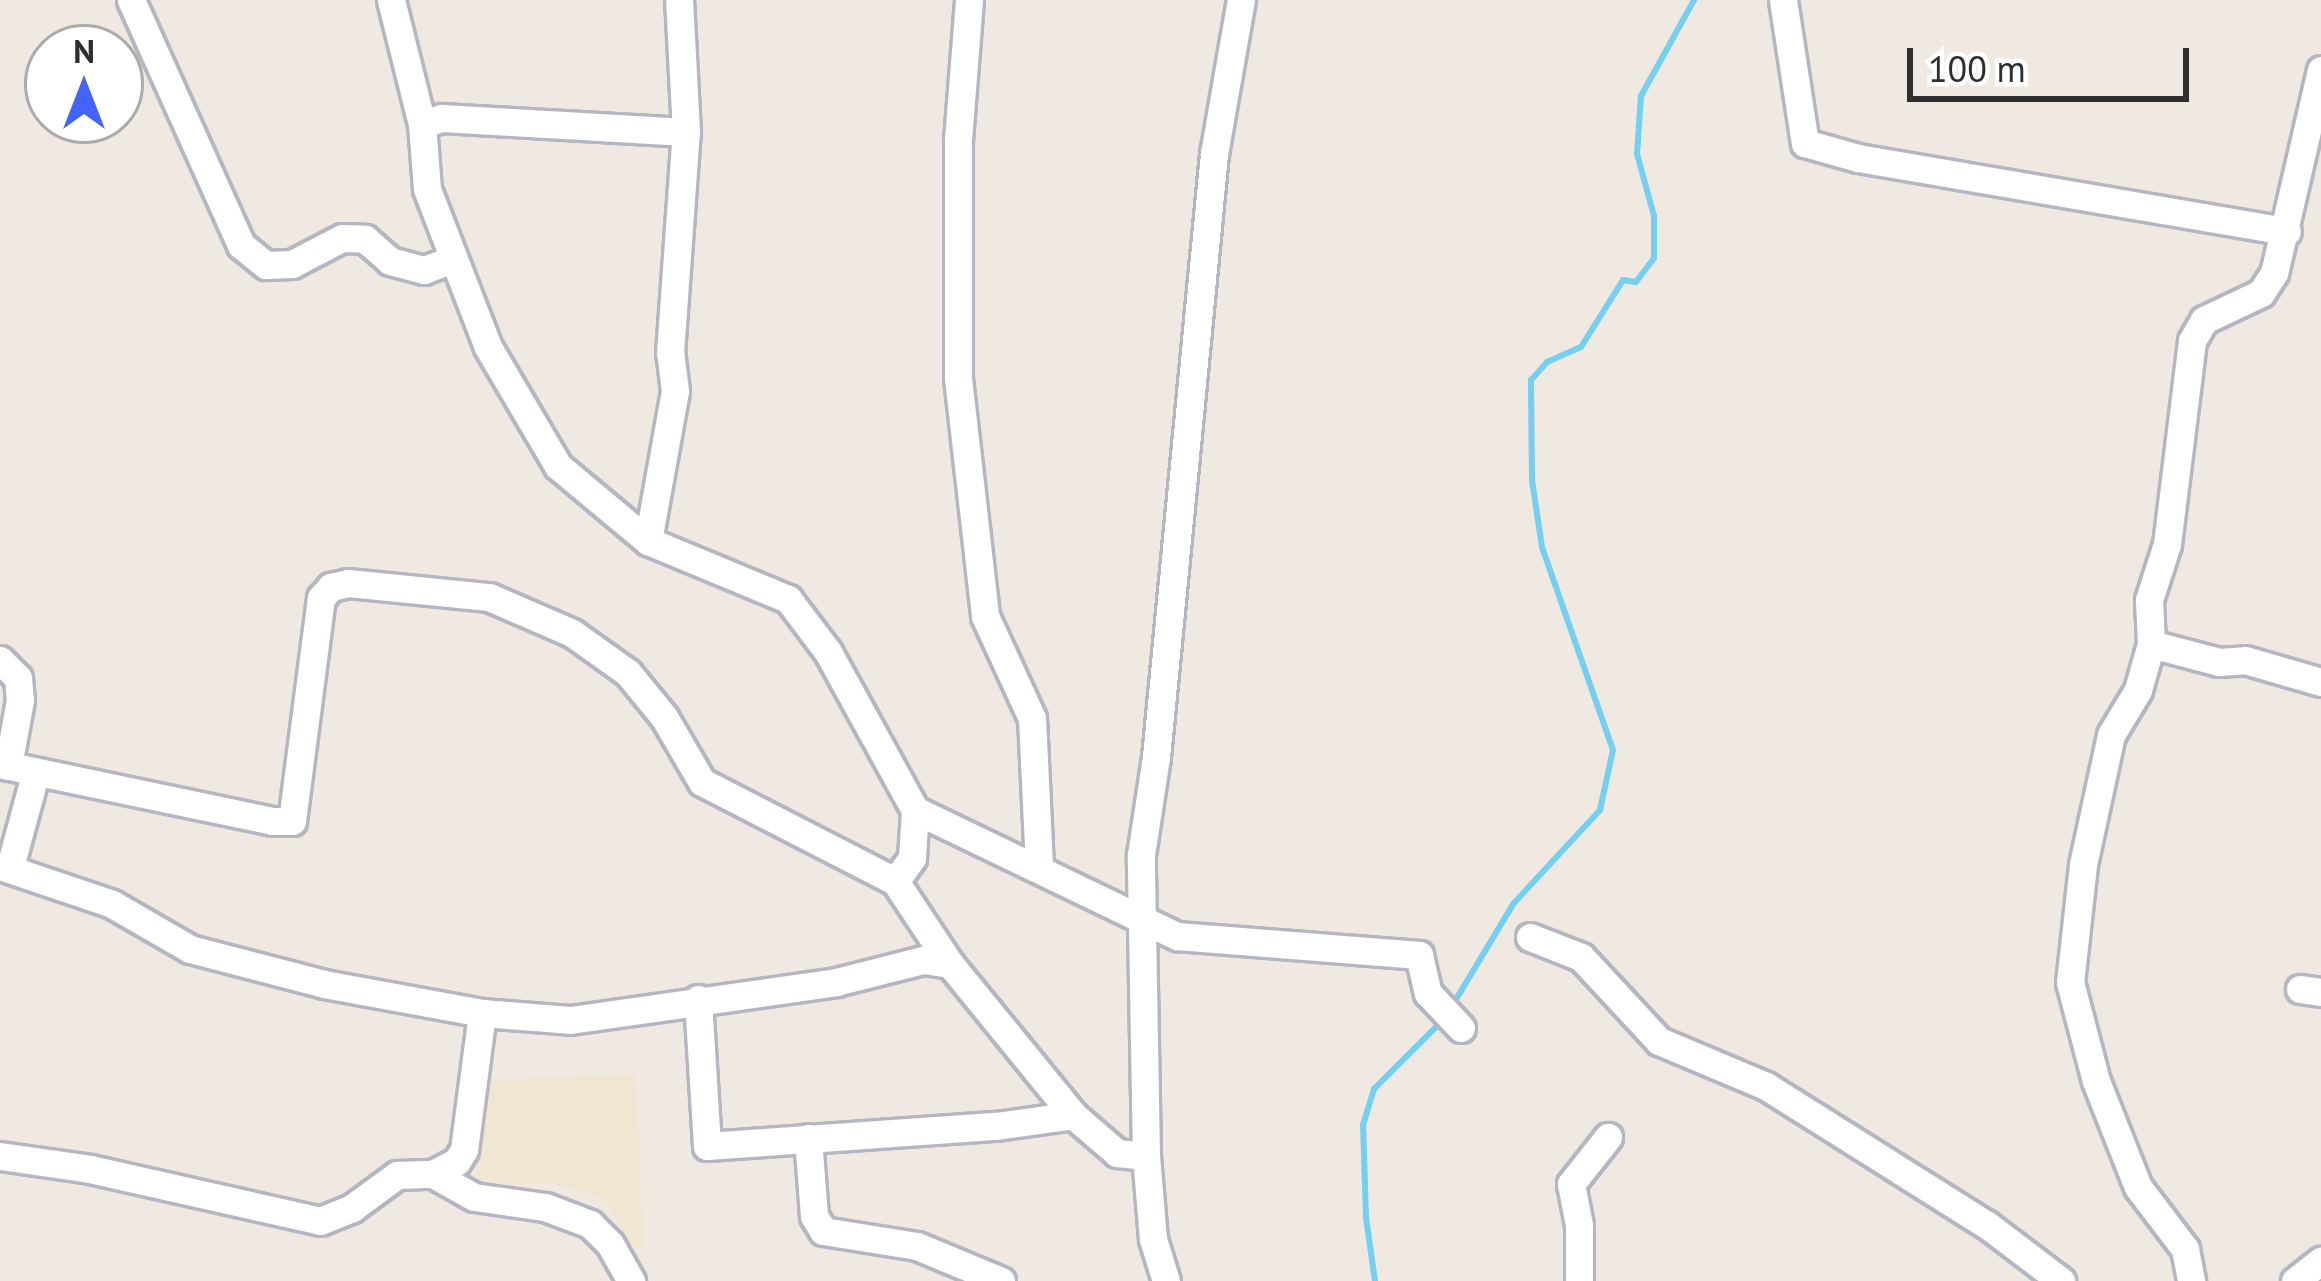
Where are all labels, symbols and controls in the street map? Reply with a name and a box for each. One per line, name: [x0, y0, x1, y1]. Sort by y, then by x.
north arrow: [24, 24, 144, 144]
scale bar: [1913, 24, 2195, 98]
text: N: [73, 29, 95, 72]
text: 100 m: [1928, 45, 2026, 92]

